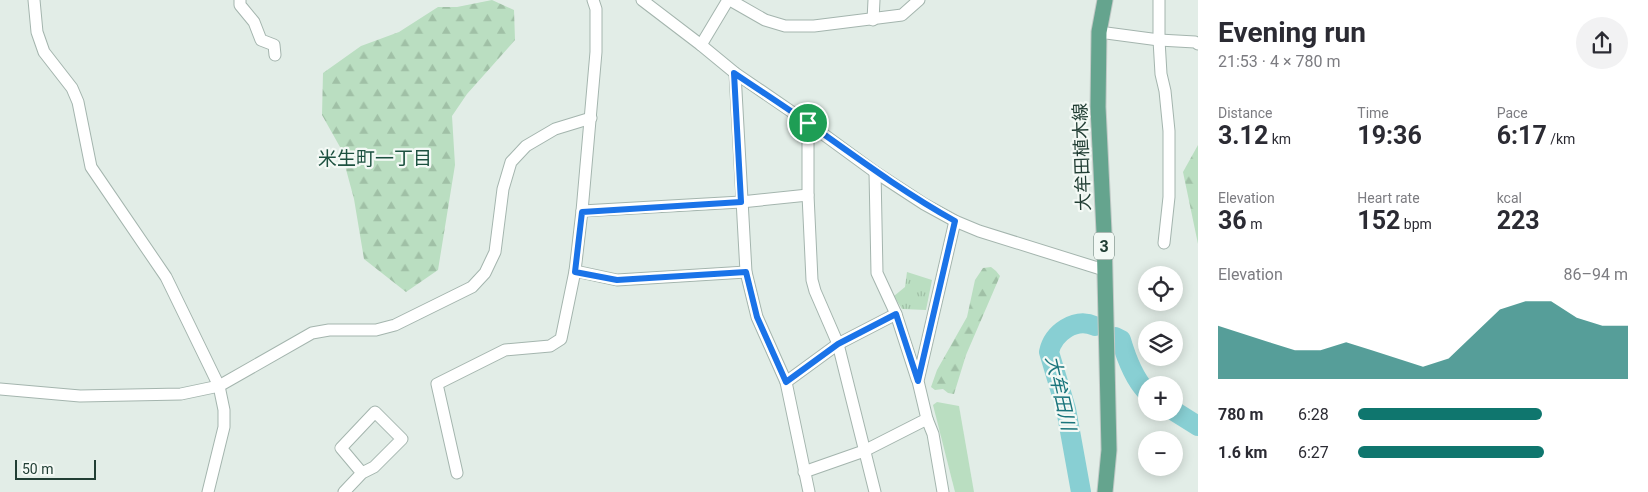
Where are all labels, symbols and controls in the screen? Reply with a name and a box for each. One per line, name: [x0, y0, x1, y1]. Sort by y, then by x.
text: Evening run: [1218, 16, 1366, 49]
button: share: [1576, 17, 1628, 69]
text: 21:53 · 4 × 780 m: [1218, 52, 1340, 71]
pin: [787, 102, 829, 144]
street label: 大牟田植木線: [1069, 103, 1094, 211]
text: Distance: [1218, 105, 1273, 121]
text: Time: [1357, 105, 1389, 121]
text: Pace: [1497, 105, 1528, 121]
icon: arrive: [794, 109, 822, 137]
text: 3.12: [1218, 121, 1268, 150]
text: 19:36: [1357, 121, 1422, 150]
text: 6:17: [1497, 121, 1547, 150]
text: km: [1268, 131, 1291, 147]
text: /km: [1547, 131, 1575, 147]
district label: 米生町一丁目: [318, 147, 432, 170]
text: Elevation: [1218, 190, 1275, 206]
text: Heart rate: [1357, 190, 1420, 206]
text: kcal: [1497, 190, 1522, 206]
text: 36: [1218, 206, 1247, 235]
text: 152: [1357, 206, 1400, 235]
text: 223: [1497, 206, 1540, 235]
text: m: [1247, 216, 1262, 232]
text: bpm: [1400, 216, 1432, 232]
road number: 3: [1094, 232, 1114, 260]
text: Elevation: [1218, 265, 1283, 284]
text: 86–94 m: [1564, 265, 1628, 284]
map controls: [1138, 266, 1183, 476]
button: locate: [1138, 266, 1183, 311]
button: layers: [1138, 321, 1183, 366]
water label: 大牟田川: [1041, 353, 1081, 435]
button: +: [1138, 376, 1183, 421]
text: 780 m: [1218, 405, 1263, 424]
text: 6:28: [1298, 405, 1329, 424]
button: −: [1138, 431, 1183, 476]
text: 1.6 km: [1218, 443, 1267, 462]
text: 6:27: [1298, 443, 1329, 462]
scale bar: [15, 457, 96, 480]
text: 50 m: [22, 461, 54, 477]

